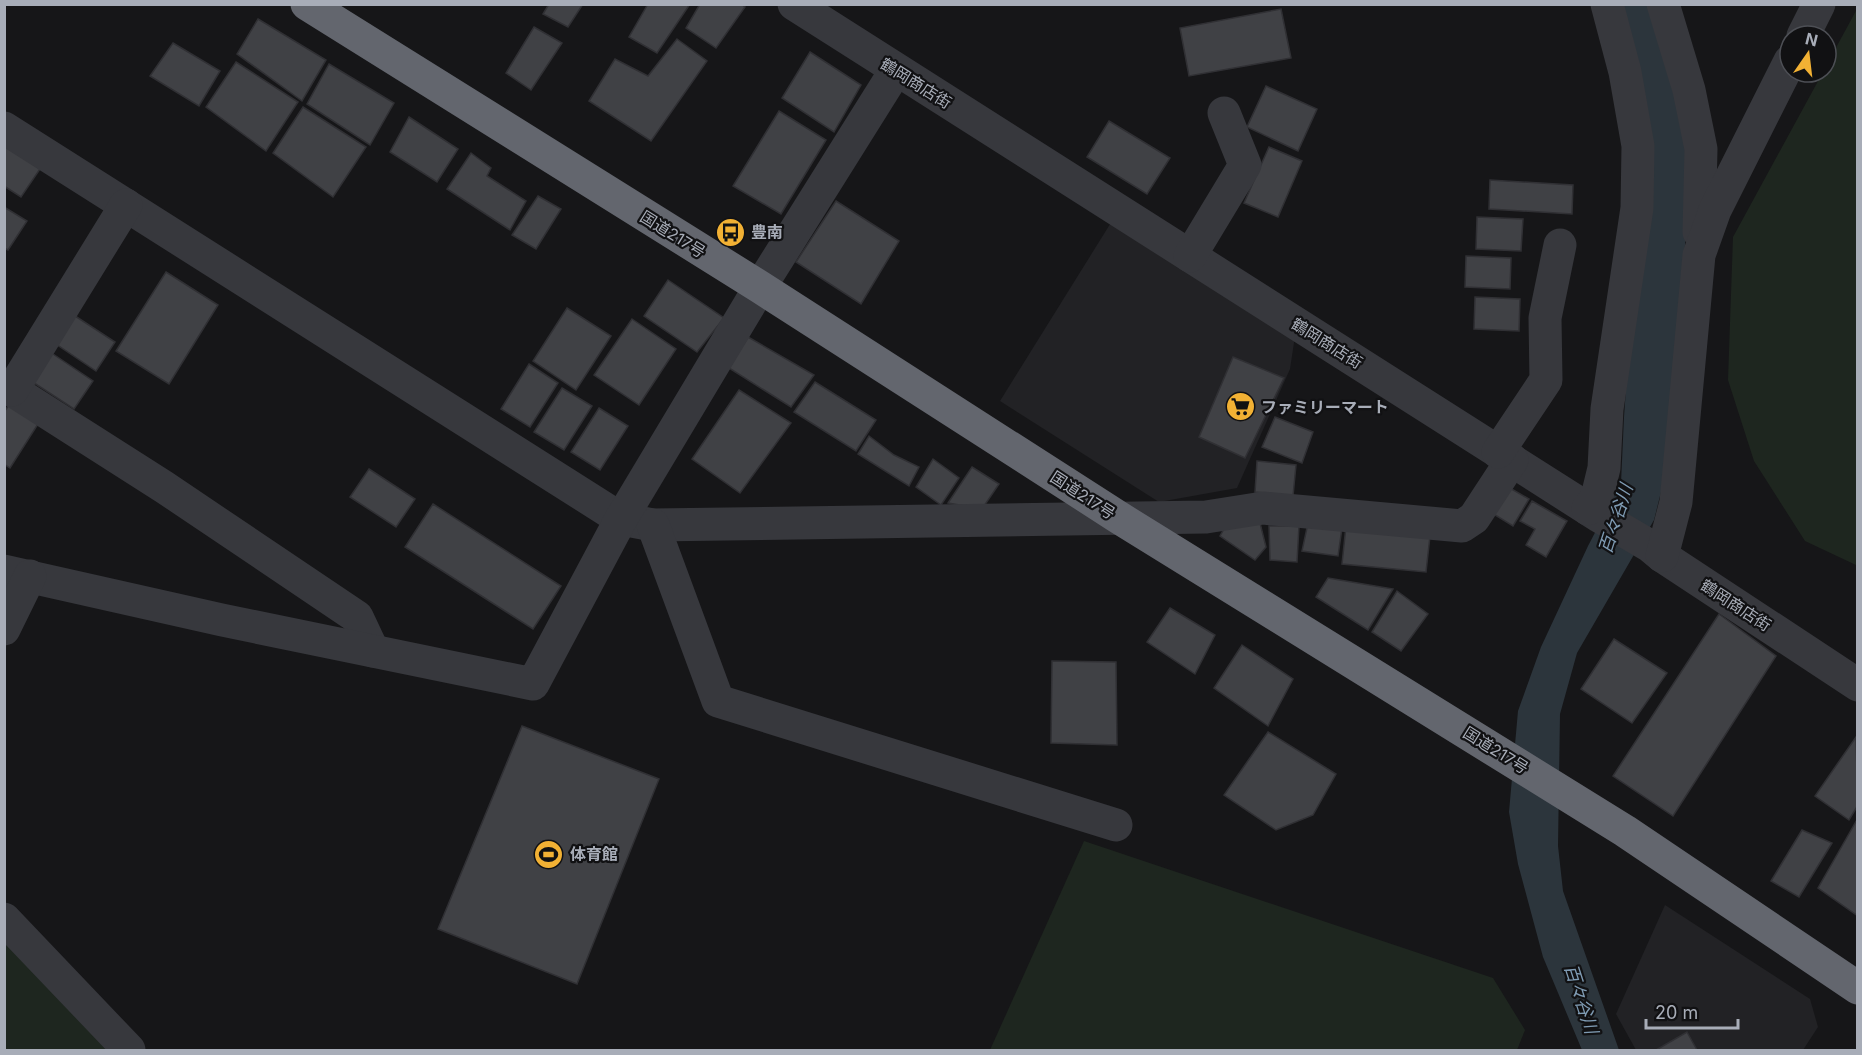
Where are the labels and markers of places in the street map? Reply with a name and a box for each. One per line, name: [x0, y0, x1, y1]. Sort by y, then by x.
bus stop icon: 豊南: [714, 216, 746, 248]
place label: 豊南: [751, 222, 783, 242]
supermarket icon: ファミリーマート: [1224, 391, 1256, 423]
place label: ファミリーマート: [1261, 397, 1389, 417]
sports icon: 体育館: [533, 838, 565, 870]
place label: 体育館: [570, 844, 618, 864]

